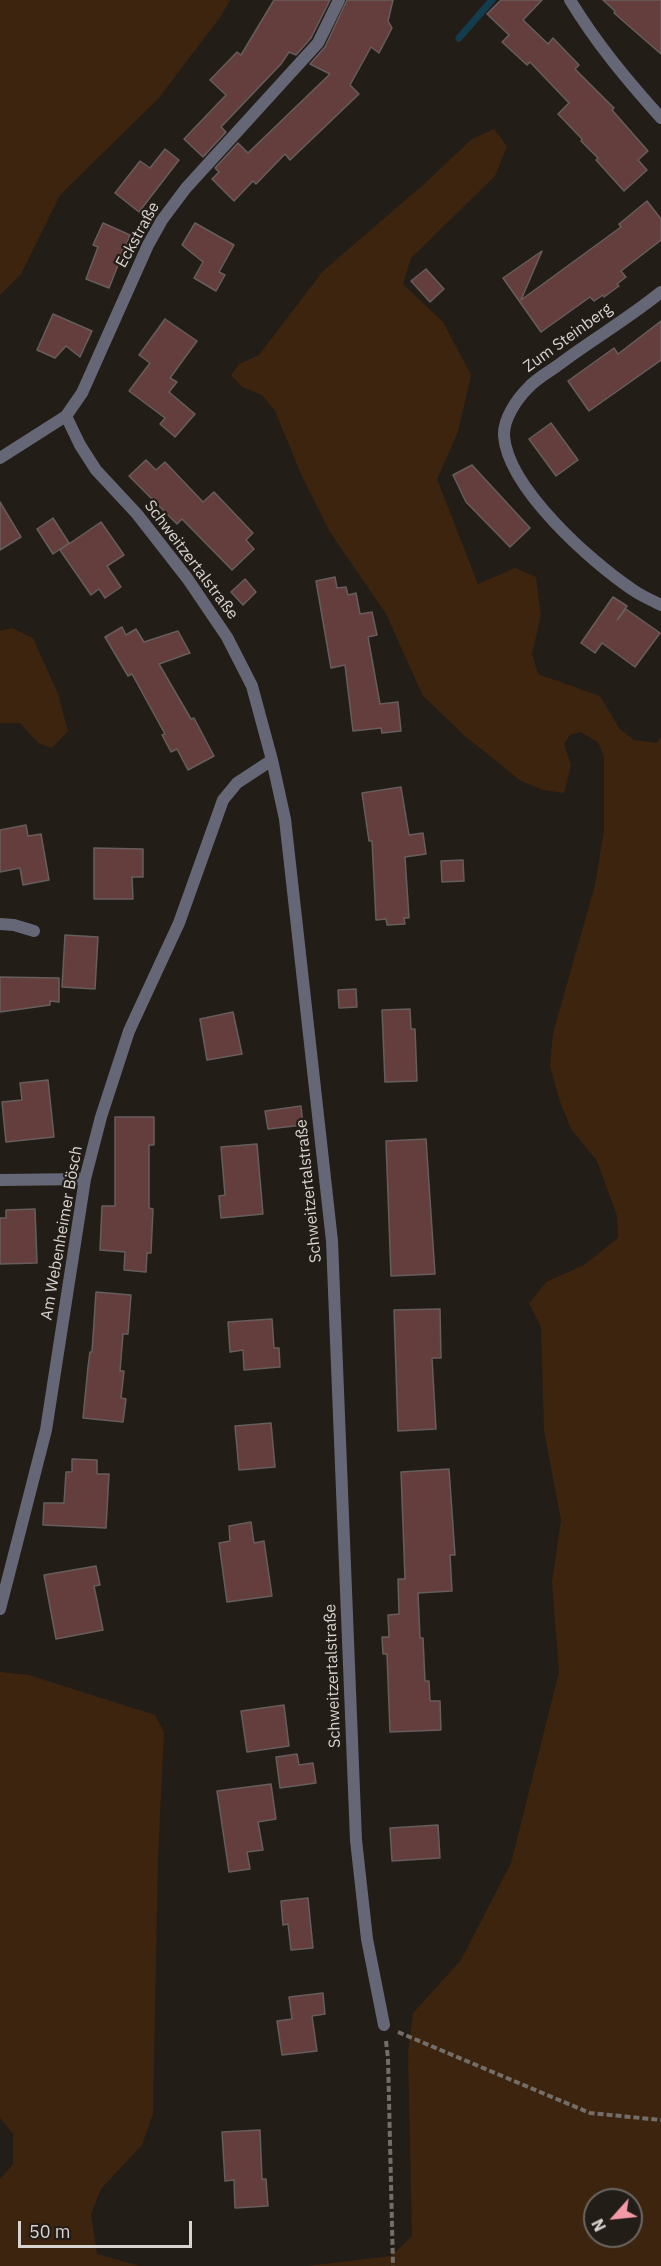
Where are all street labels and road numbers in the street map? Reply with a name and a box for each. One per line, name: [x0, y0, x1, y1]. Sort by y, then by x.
street label: Eckstraße: [112, 199, 164, 271]
street label: Zum Steinberg: [520, 299, 616, 377]
street label: Schweitzertalstraße: [140, 497, 242, 623]
street label: Schweitzertalstraße: [292, 1118, 326, 1264]
street label: Am Webenheimer Bösch: [37, 1144, 87, 1322]
street label: Schweitzertalstraße: [321, 1604, 345, 1748]

